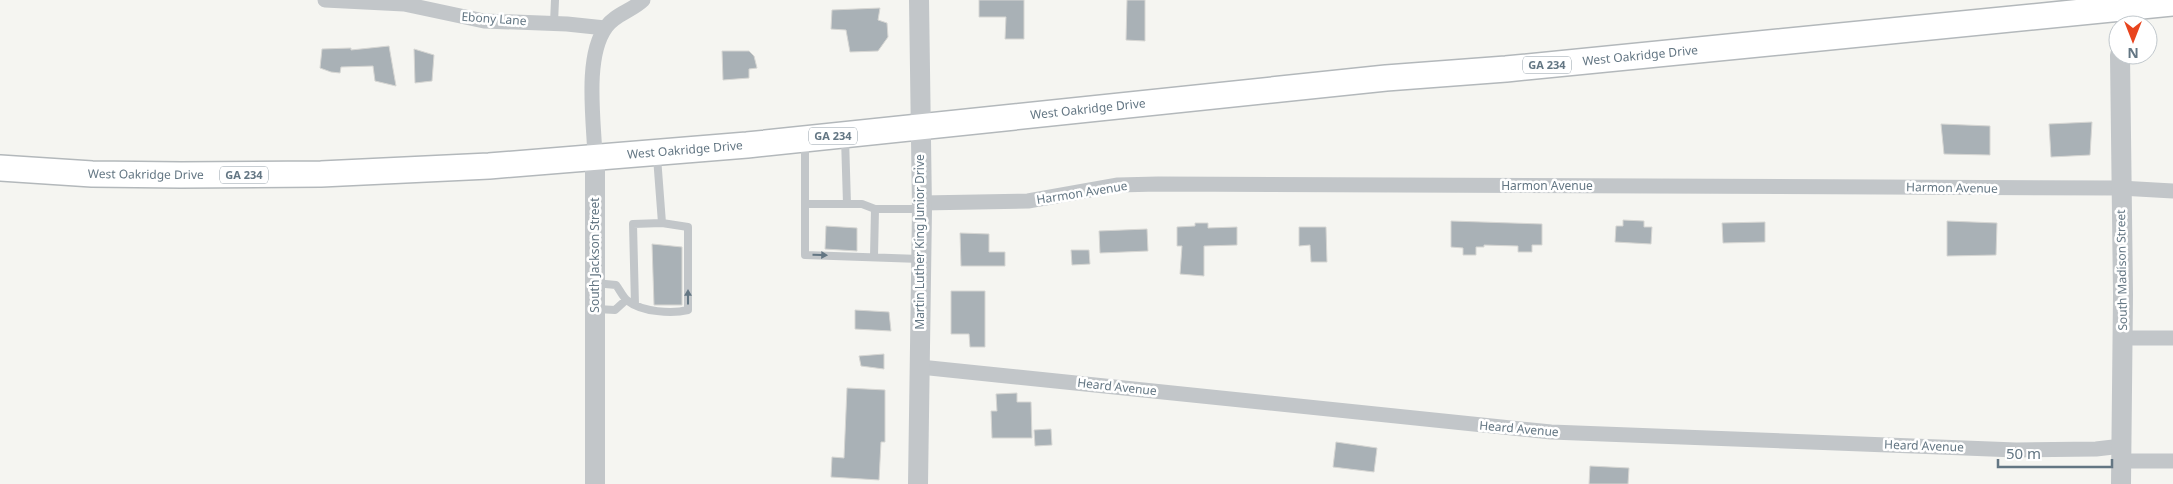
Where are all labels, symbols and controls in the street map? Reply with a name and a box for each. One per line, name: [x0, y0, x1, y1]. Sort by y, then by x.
street label: Ebony Lane: [461, 8, 527, 29]
north arrow: [2108, 15, 2158, 65]
street label: West Oakridge Drive: [1582, 41, 1699, 69]
text: N: [2127, 44, 2139, 63]
road number: GA 234: [1523, 56, 1571, 74]
street label: West Oakridge Drive: [1029, 94, 1147, 123]
road number: GA 234: [809, 128, 857, 144]
street label: West Oakridge Drive: [626, 136, 744, 163]
street label: Martin Luther King Junior Drive: [911, 154, 928, 330]
street label: West Oakridge Drive: [88, 165, 204, 183]
road number: GA 234: [220, 166, 268, 184]
street label: Harmon Avenue: [1035, 177, 1129, 208]
street label: Harmon Avenue: [1501, 177, 1593, 194]
street label: Harmon Avenue: [1906, 178, 1998, 197]
street label: South Jackson Street: [586, 197, 603, 313]
street label: South Madison Street: [2112, 209, 2131, 331]
one-way arrow: [813, 252, 829, 260]
one-way arrow: [684, 289, 692, 305]
street label: Heard Avenue: [1077, 374, 1158, 399]
street label: Heard Avenue: [1479, 417, 1560, 440]
street label: Heard Avenue: [1884, 436, 1964, 455]
scale bar: [1998, 436, 2112, 468]
text: 50 m: [2006, 443, 2041, 463]

